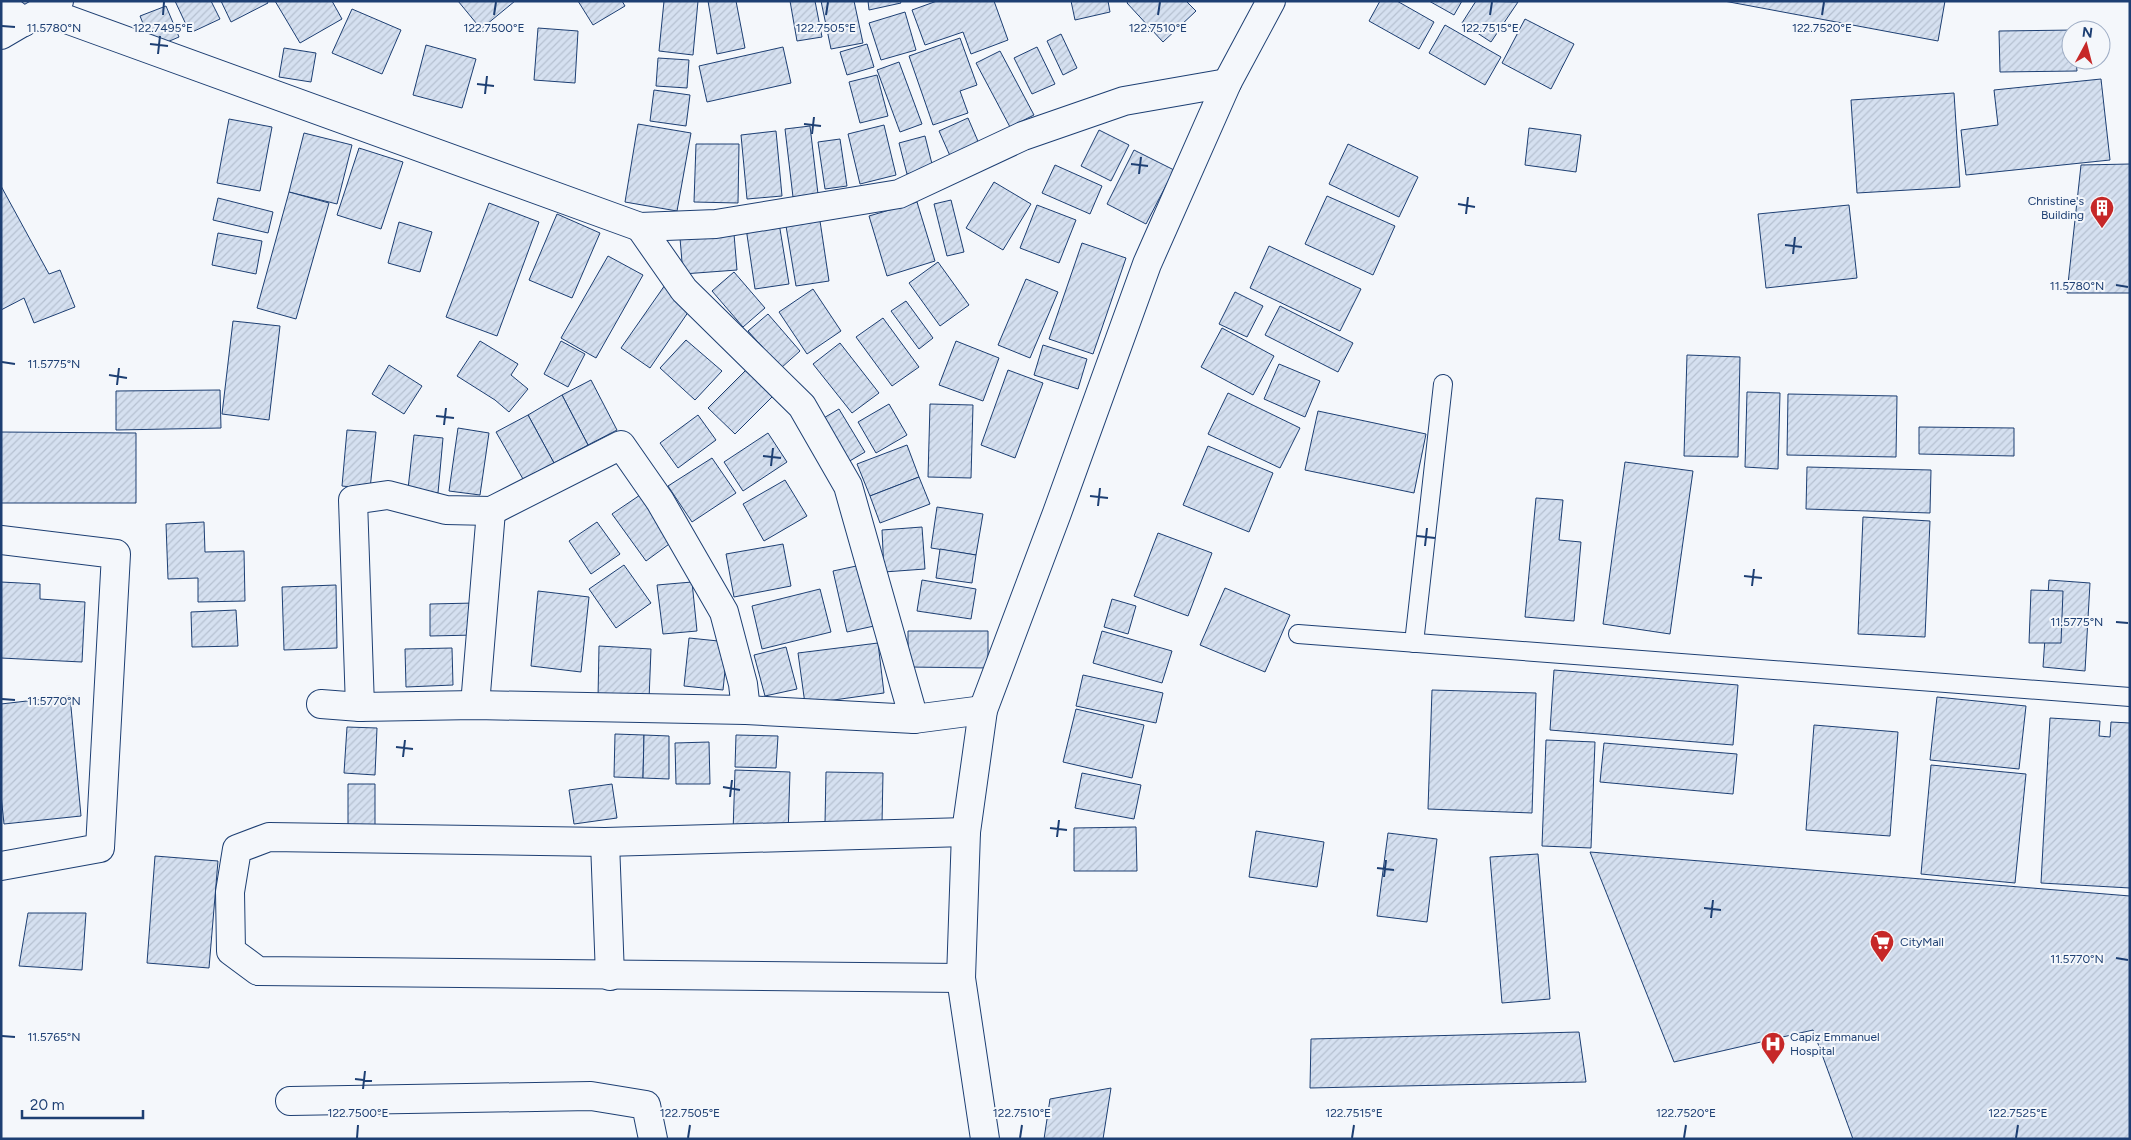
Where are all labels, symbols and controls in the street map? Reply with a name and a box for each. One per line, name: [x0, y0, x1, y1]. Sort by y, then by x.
north arrow: [2061, 20, 2111, 70]
text: 11.5780°N: [27, 21, 81, 35]
text: 122.7495°E: [133, 21, 193, 35]
text: 122.7500°E: [463, 21, 525, 35]
text: 122.7505°E: [796, 21, 856, 35]
text: 122.7510°E: [1129, 21, 1187, 35]
text: 122.7515°E: [1461, 21, 1519, 35]
text: 122.7520°E: [1792, 21, 1852, 35]
text: N: [2081, 23, 2094, 42]
place label: Christine's Building: [2028, 194, 2084, 222]
building icon: Christine's Building: [2089, 195, 2115, 229]
text: 11.5780°N: [2050, 279, 2104, 293]
text: 11.5775°N: [28, 357, 80, 371]
text: 11.5775°N: [2051, 615, 2103, 629]
text: 11.5770°N: [27, 694, 81, 708]
supermarket icon: CityMall: [1869, 929, 1895, 963]
place label: CityMall: [1900, 935, 1944, 949]
text: 11.5770°N: [2050, 952, 2104, 966]
text: 11.5765°N: [27, 1030, 81, 1044]
place label: Capiz Emmanuel Hospital: [1790, 1030, 1880, 1058]
hospital icon: Capiz Emmanuel Hospital: [1760, 1031, 1786, 1065]
scale bar: [22, 1088, 144, 1120]
text: 20 m: [30, 1096, 64, 1114]
text: 122.7500°E: [327, 1106, 389, 1120]
text: 122.7505°E: [660, 1106, 720, 1120]
text: 122.7510°E: [993, 1106, 1051, 1120]
text: 122.7515°E: [1325, 1106, 1383, 1120]
text: 122.7520°E: [1656, 1106, 1716, 1120]
text: 122.7525°E: [1988, 1106, 2048, 1120]

